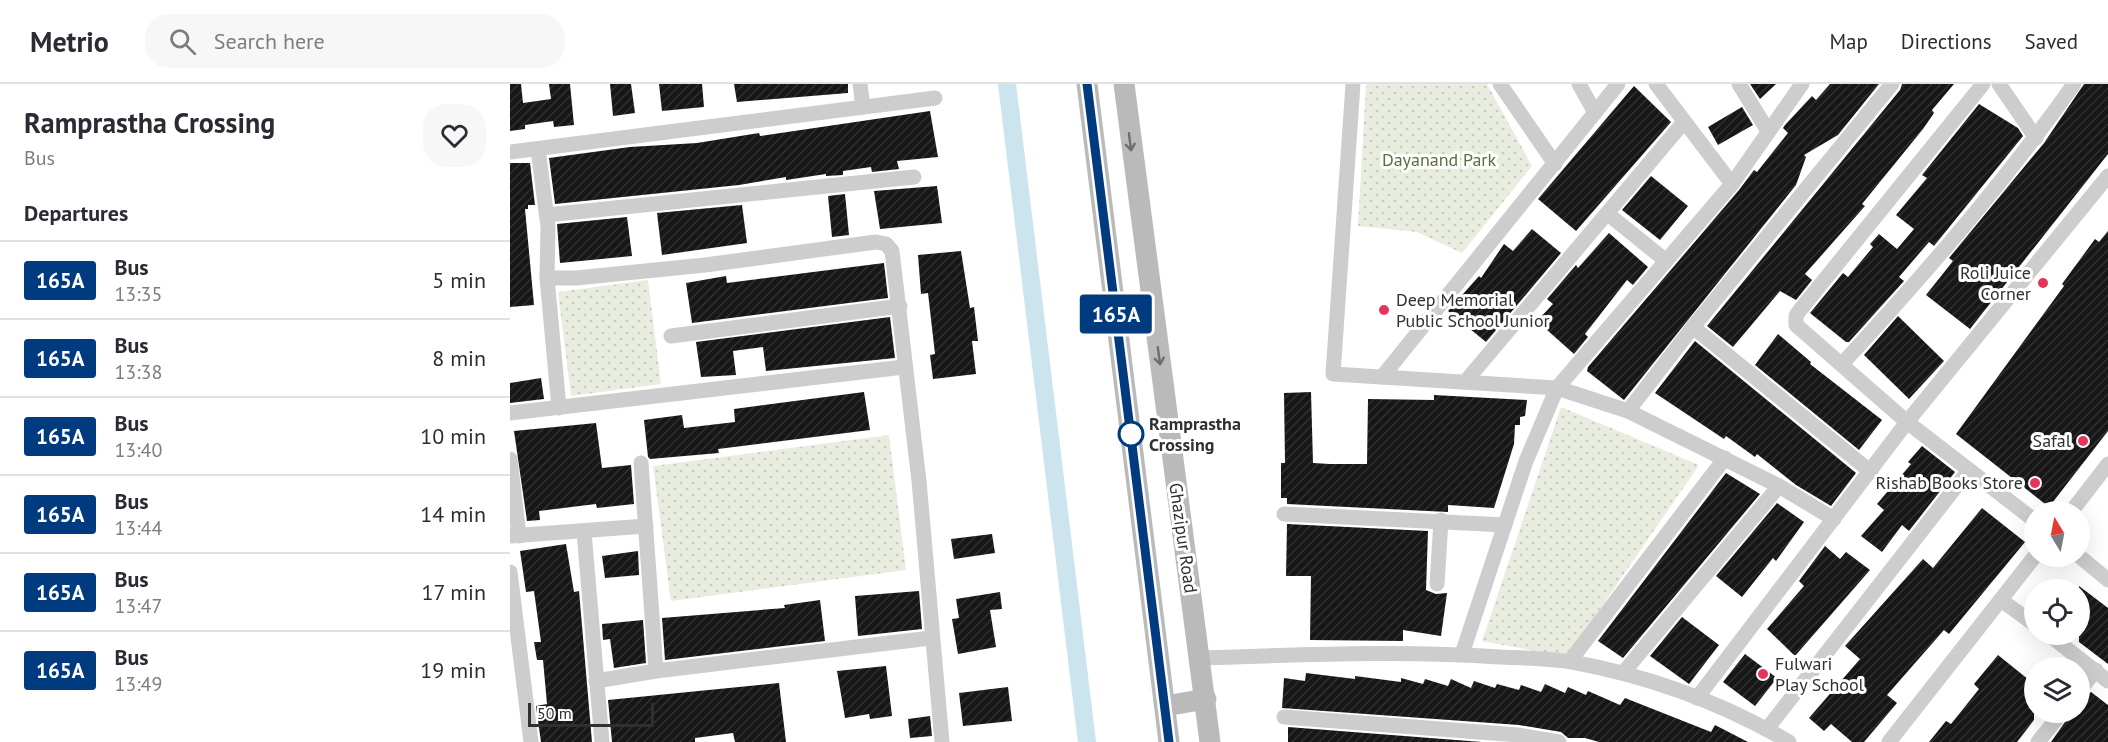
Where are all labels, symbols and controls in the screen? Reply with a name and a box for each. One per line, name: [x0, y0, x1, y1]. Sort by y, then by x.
search box: [145, 14, 565, 68]
text: Metrio: [30, 23, 109, 60]
icon: search: [166, 25, 199, 58]
text: Search here: [214, 27, 325, 55]
text: Map: [1829, 28, 1868, 55]
text: Directions: [1901, 28, 1992, 55]
text: Saved: [2025, 28, 2078, 55]
text: Ramprastha Crossing: [24, 104, 275, 141]
button: heart: [423, 104, 486, 167]
one-way arrow: [1125, 132, 1136, 152]
text: Bus: [24, 145, 55, 171]
park label: Dayanand Park: [1382, 148, 1496, 171]
text: Departures: [24, 199, 128, 227]
text: Bus: [114, 253, 149, 281]
place label: Roli Juice Corner: [1960, 261, 2031, 305]
text: 5 min: [432, 266, 486, 294]
text: 165A: [36, 267, 84, 294]
marker: Roli Juice Corner: [2036, 276, 2050, 290]
text: 13:35: [114, 281, 162, 307]
place label: Deep Memorial Public School Junior: [1396, 288, 1550, 332]
line badge: 165A: [1074, 294, 1158, 334]
text: 165A: [1092, 301, 1140, 328]
marker: Deep Memorial Public School Junior: [1377, 303, 1391, 317]
text: Bus: [114, 331, 149, 359]
text: 8 min: [432, 344, 486, 372]
text: 165A: [36, 345, 84, 372]
one-way arrow: [1153, 346, 1164, 366]
text: 13:38: [114, 359, 162, 385]
text: Bus: [114, 409, 149, 437]
place label: Ramprastha Crossing: [1149, 412, 1241, 456]
marker: Ramprastha Crossing: [1118, 421, 1144, 447]
text: 10 min: [420, 422, 486, 450]
text: 165A: [36, 423, 84, 450]
place label: Safal: [2033, 429, 2072, 452]
marker: Safal: [2076, 434, 2090, 448]
text: 13:40: [114, 437, 162, 463]
place label: Rishab Books Store: [1875, 471, 2023, 494]
marker: Rishab Books Store: [2028, 476, 2042, 490]
street label: Ghazipur Road: [1164, 481, 1203, 595]
text: Bus: [114, 487, 149, 515]
text: 14 min: [420, 500, 486, 528]
text: 165A: [36, 501, 84, 528]
north arrow: [2024, 501, 2090, 567]
map controls: [2024, 501, 2090, 723]
text: 13:44: [114, 515, 162, 541]
text: Bus: [114, 565, 149, 593]
text: 17 min: [422, 578, 486, 606]
text: 165A: [36, 579, 84, 606]
button: locate: [2024, 579, 2090, 645]
text: 13:47: [114, 593, 162, 619]
text: Bus: [114, 643, 149, 671]
place label: Fulwari Play School: [1775, 652, 1865, 696]
text: 19 min: [420, 656, 486, 684]
text: 165A: [36, 657, 84, 684]
button: layers: [2024, 657, 2090, 723]
marker: Fulwari Play School: [1756, 667, 1770, 681]
text: 13:49: [114, 671, 162, 697]
scale bar: [528, 700, 654, 728]
text: 50 m: [537, 703, 572, 723]

